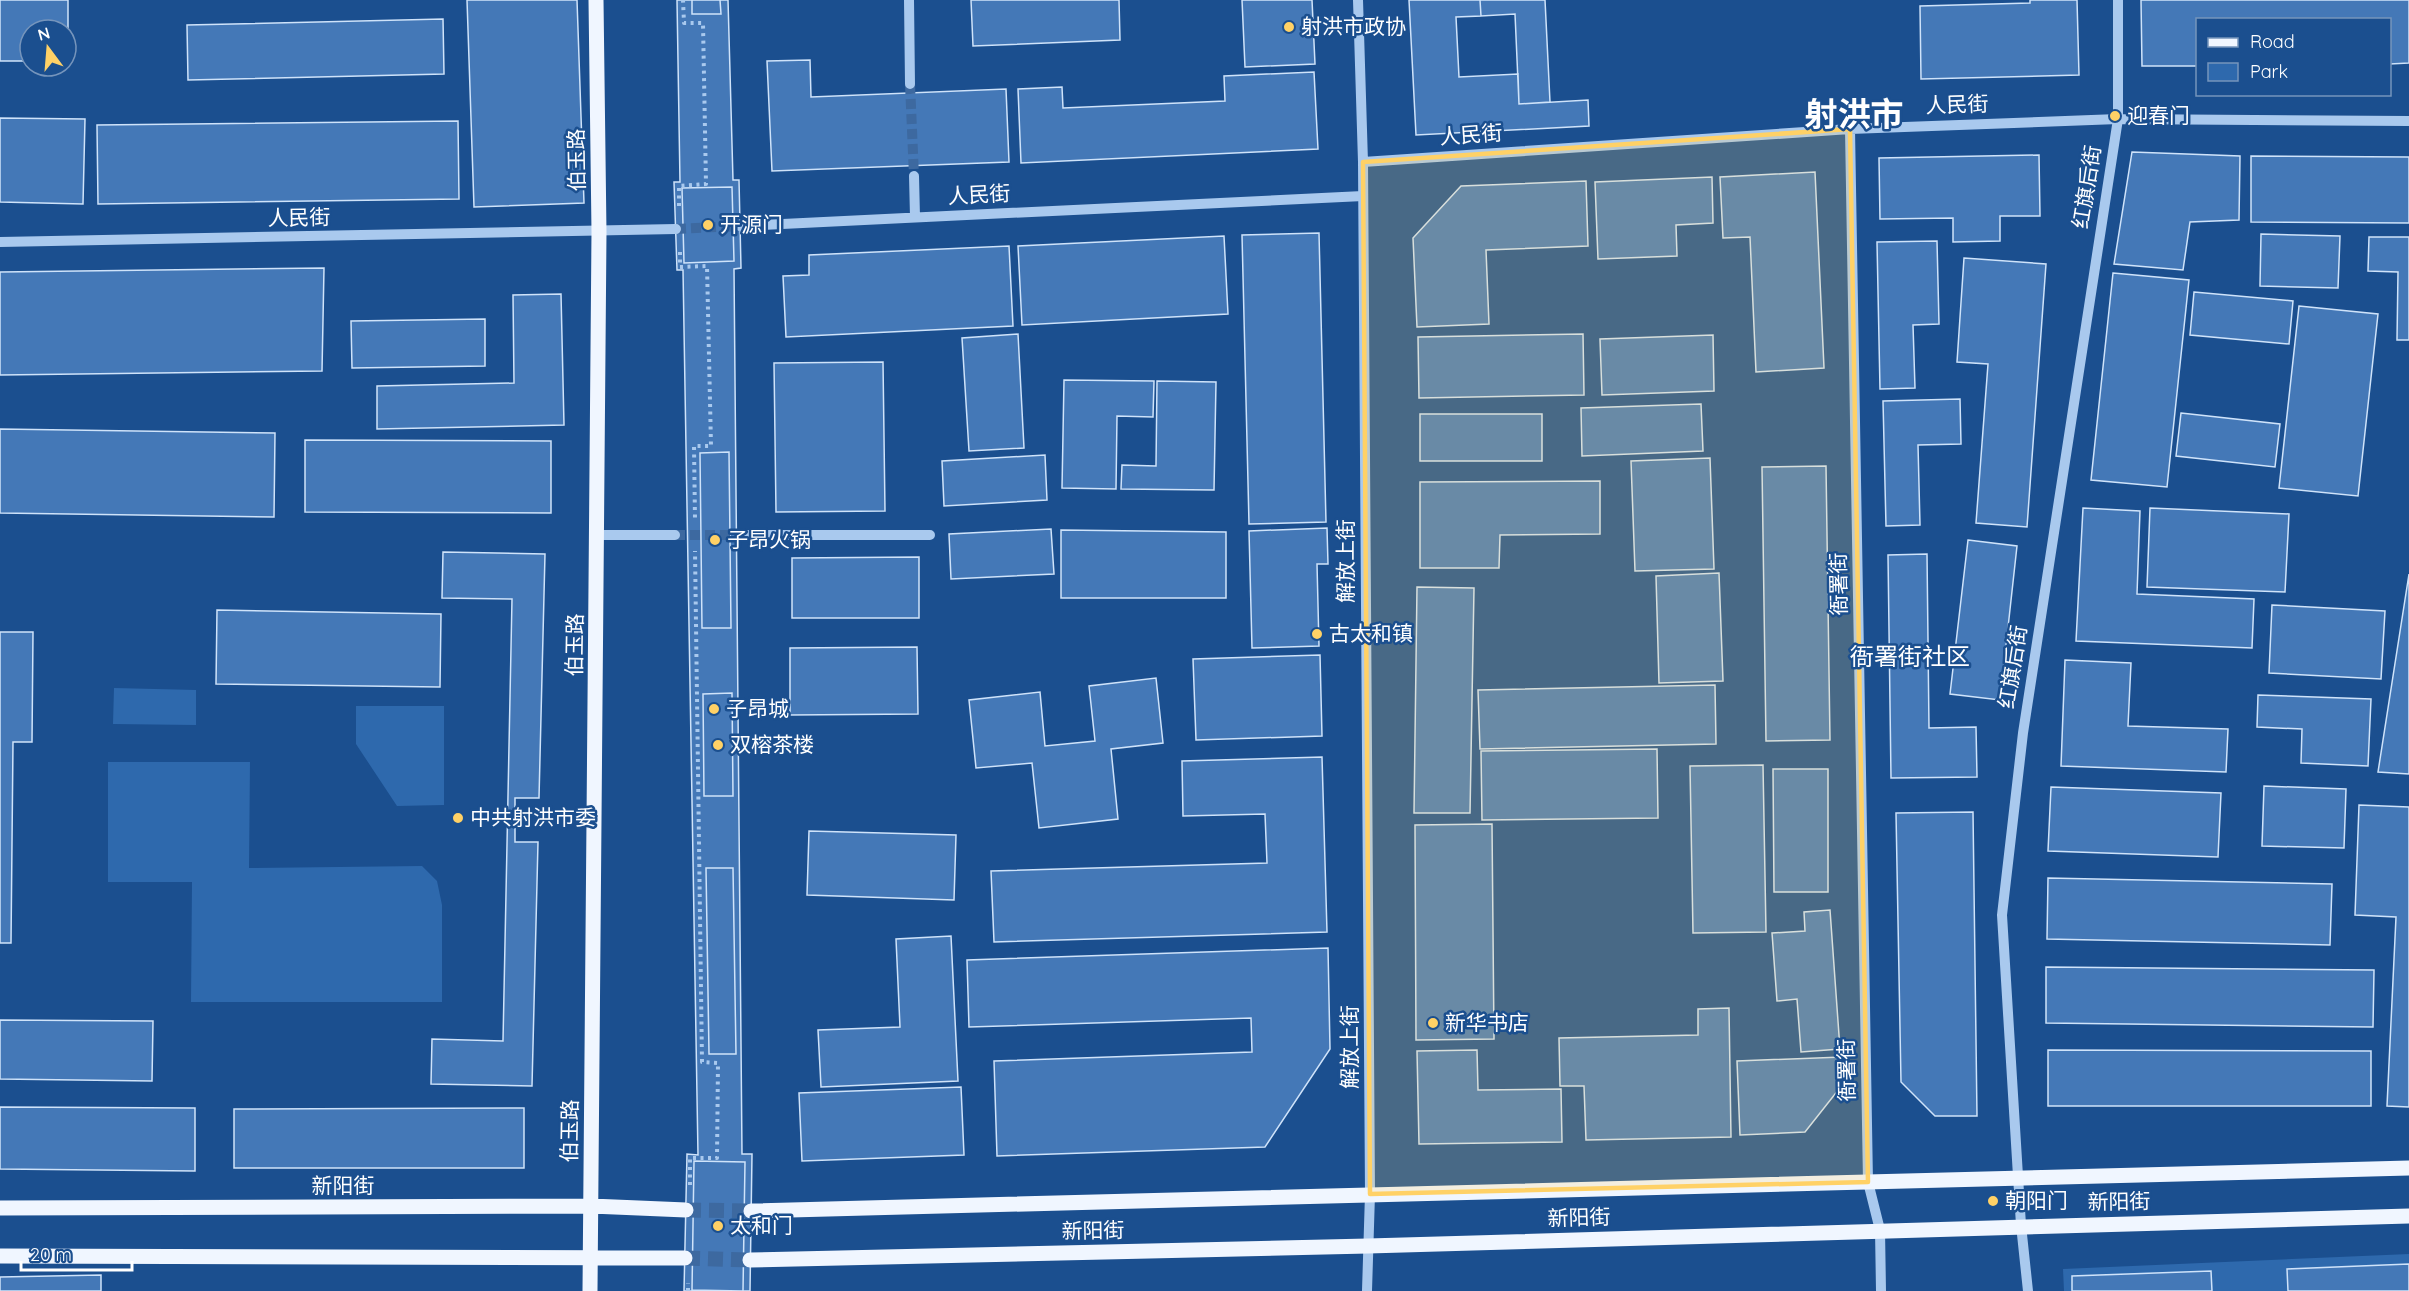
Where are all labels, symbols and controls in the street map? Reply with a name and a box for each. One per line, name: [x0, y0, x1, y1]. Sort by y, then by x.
place label: 射洪市政协: [1301, 13, 1406, 39]
north arrow: [18, 18, 78, 78]
legend: [2196, 18, 2391, 96]
marker: 射洪市政协: [1282, 20, 1296, 34]
text: N: [35, 22, 52, 45]
text: Road: [2250, 30, 2295, 53]
text: Park: [2250, 60, 2288, 83]
street label: 人民街: [1925, 90, 1989, 118]
district label: 射洪市: [1805, 93, 1904, 134]
place label: 迎春门: [2127, 102, 2190, 128]
marker: 迎春门: [2108, 109, 2122, 123]
street label: 人民街: [1439, 119, 1503, 149]
street label: 伯玉路: [562, 128, 590, 192]
street label: 红旗后街: [2067, 143, 2105, 230]
street label: 人民街: [947, 179, 1011, 209]
street label: 人民街: [267, 203, 331, 231]
place label: 开源门: [720, 211, 783, 237]
marker: 开源门: [701, 218, 715, 232]
street label: 解放上街: [1332, 519, 1358, 603]
place label: 子昂火锅: [727, 526, 811, 552]
marker: 子昂火锅: [708, 533, 722, 547]
street label: 衙署街: [1824, 552, 1852, 616]
street label: 伯玉路: [560, 613, 588, 677]
place label: 古太和镇: [1329, 620, 1413, 646]
street label: 红旗后街: [1993, 623, 2031, 710]
marker: 古太和镇: [1310, 627, 1324, 641]
district label: 衙署街社区: [1850, 641, 1970, 671]
place label: 子昂城: [726, 695, 789, 721]
marker: 子昂城: [707, 702, 721, 716]
place label: 双榕茶楼: [730, 731, 814, 757]
marker: 双榕茶楼: [711, 738, 725, 752]
place label: 中共射洪市委: [470, 804, 596, 830]
marker: 中共射洪市委: [451, 811, 465, 825]
street label: 解放上街: [1336, 1005, 1362, 1089]
place label: 新华书店: [1445, 1009, 1529, 1035]
marker: 新华书店: [1426, 1016, 1440, 1030]
street label: 衙署街: [1832, 1038, 1860, 1102]
street label: 伯玉路: [555, 1099, 583, 1163]
street label: 新阳街: [312, 1172, 375, 1198]
place label: 朝阳门: [2005, 1187, 2068, 1213]
street label: 新阳街: [2087, 1187, 2151, 1215]
marker: 朝阳门: [1986, 1194, 2000, 1208]
street label: 新阳街: [1547, 1203, 1611, 1231]
place label: 太和门: [730, 1212, 793, 1238]
street label: 新阳街: [1061, 1216, 1125, 1244]
marker: 太和门: [711, 1219, 725, 1233]
scale bar: [21, 1234, 132, 1272]
text: 20 m: [30, 1243, 72, 1266]

